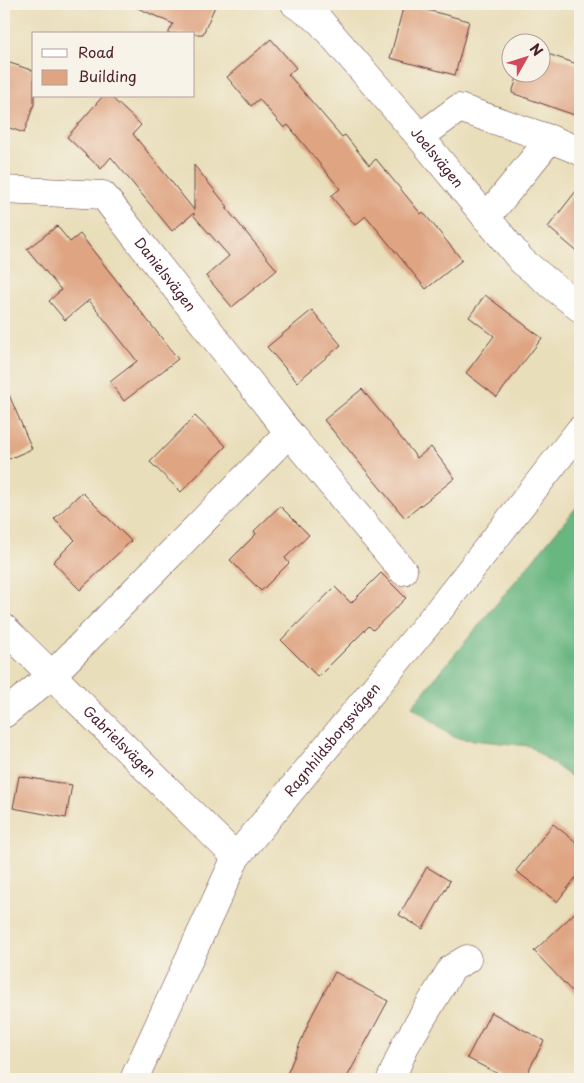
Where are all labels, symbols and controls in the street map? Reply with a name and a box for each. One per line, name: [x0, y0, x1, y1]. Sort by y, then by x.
legend: [32, 32, 195, 98]
north arrow: [502, 32, 552, 82]
text: N: [525, 39, 548, 60]
text: Road: [78, 40, 114, 63]
text: Building: [78, 64, 137, 87]
street label: Joelsvägen: [406, 122, 469, 192]
street label: Danielsvägen: [130, 233, 201, 316]
street label: Ragnhildsborgsvägen: [279, 678, 385, 801]
street label: Gabrielsvägen: [78, 701, 161, 782]

